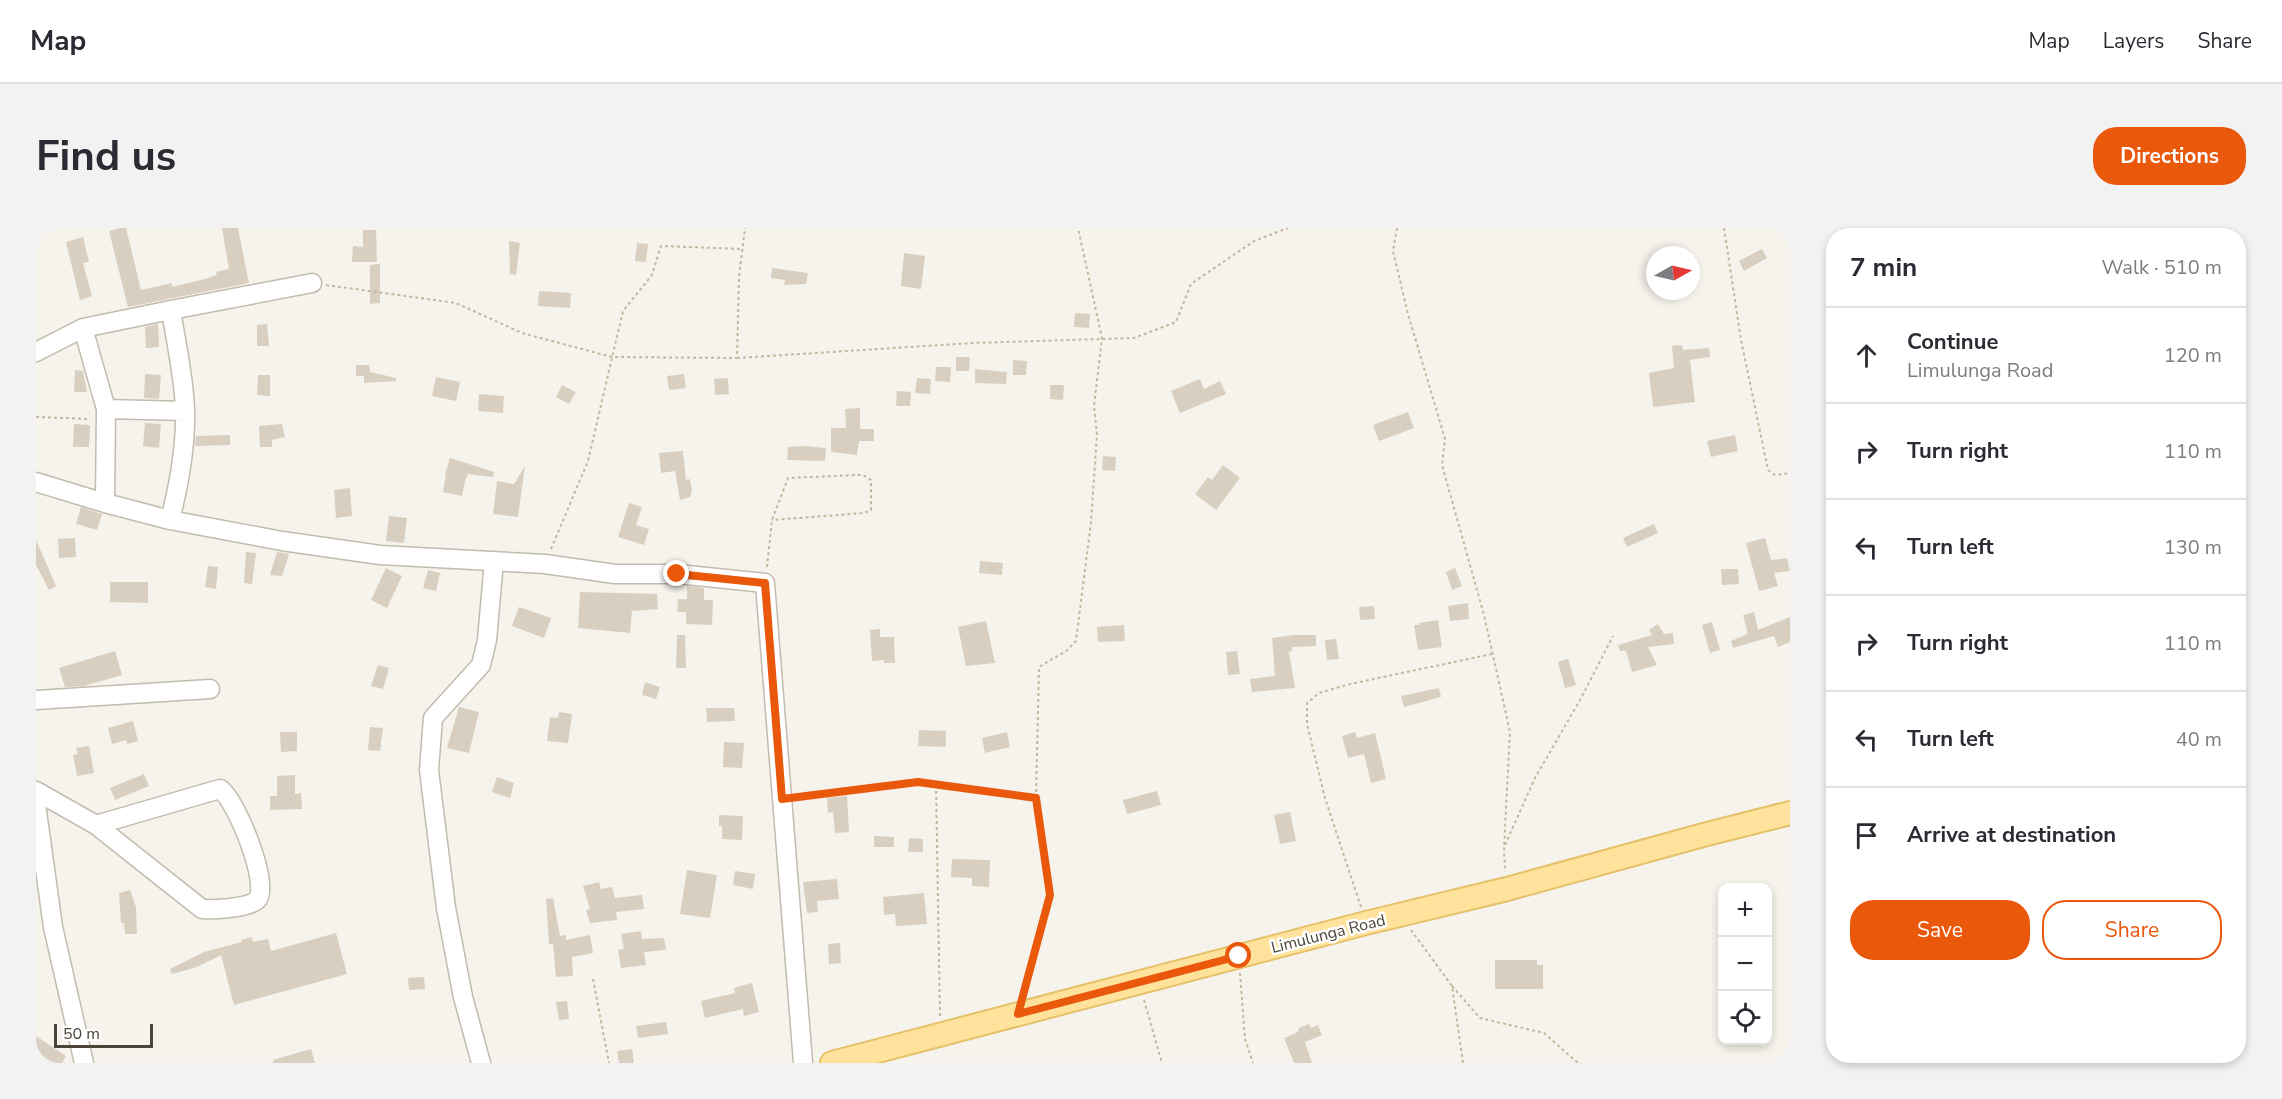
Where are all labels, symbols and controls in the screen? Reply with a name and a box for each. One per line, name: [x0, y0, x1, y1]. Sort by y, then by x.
text: Map: [30, 22, 86, 60]
text: Map: [2028, 27, 2070, 55]
text: Layers: [2103, 27, 2164, 55]
text: Share: [2197, 27, 2252, 55]
button: Directions: [2093, 127, 2246, 185]
text: Find us: [36, 128, 176, 185]
north arrow: [1646, 246, 1700, 300]
text: 7 min: [1850, 250, 1917, 285]
text: Walk · 510 m: [2102, 254, 2222, 281]
text: Continue: [1907, 327, 1998, 357]
icon: ahead: [1850, 339, 1883, 372]
text: 120 m: [2164, 342, 2222, 369]
text: Limulunga Road: [1907, 357, 2053, 384]
icon: right: [1850, 435, 1883, 468]
text: Turn right: [1907, 436, 2008, 466]
text: 110 m: [2164, 438, 2222, 465]
icon: left: [1850, 531, 1883, 564]
text: Turn left: [1907, 532, 1994, 562]
text: 130 m: [2164, 534, 2222, 561]
route end: [663, 560, 689, 586]
icon: right: [1850, 627, 1883, 660]
text: Turn right: [1907, 628, 2008, 658]
text: 110 m: [2164, 630, 2222, 657]
icon: left: [1850, 723, 1883, 756]
text: Turn left: [1907, 724, 1994, 754]
text: 40 m: [2176, 726, 2222, 753]
icon: arrive: [1850, 819, 1883, 852]
text: Arrive at destination: [1907, 820, 2116, 850]
map controls: [1718, 883, 1772, 1045]
button: +: [1718, 883, 1772, 937]
button: Save: [1850, 900, 2030, 960]
button: Share: [2042, 900, 2222, 960]
street label: Limulunga Road: [1269, 909, 1388, 959]
button: −: [1718, 937, 1772, 991]
route start: [1225, 942, 1251, 968]
button: locate: [1718, 991, 1772, 1045]
scale bar: [54, 1021, 153, 1048]
text: 50 m: [63, 1023, 100, 1045]

